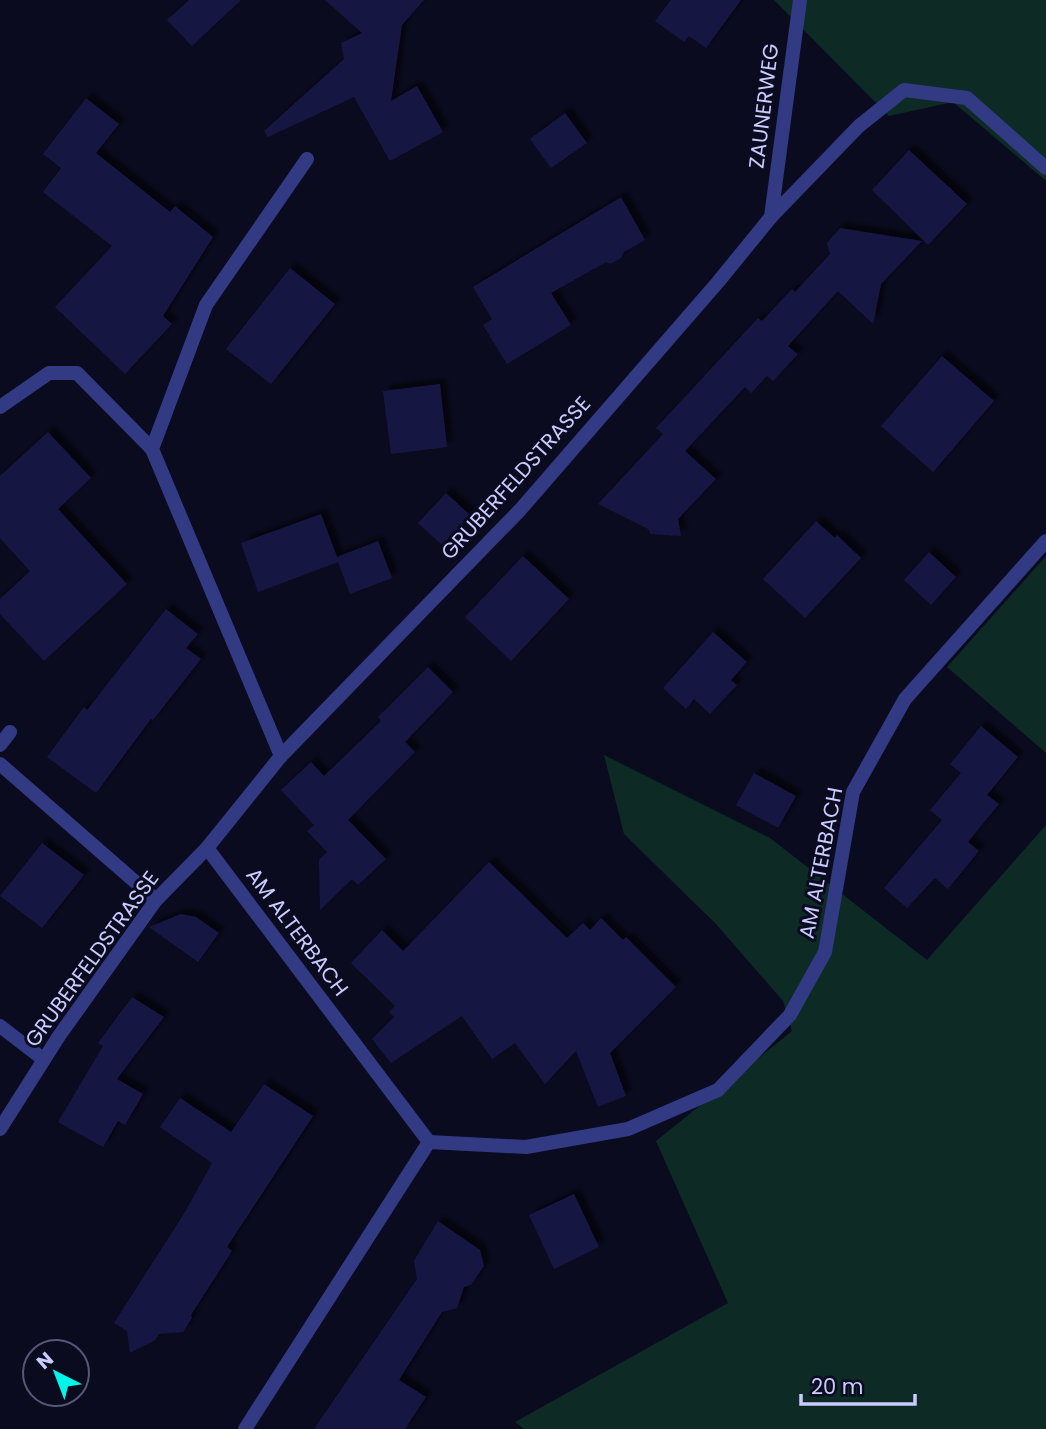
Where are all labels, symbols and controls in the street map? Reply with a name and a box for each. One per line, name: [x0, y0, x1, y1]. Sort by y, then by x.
street label: ZAUNERWEG: [741, 42, 786, 170]
street label: GRUBERFELDSTRASSE: [434, 390, 597, 566]
street label: AM ALTERBACH: [792, 785, 849, 941]
street label: AM ALTERBACH: [240, 862, 355, 1002]
street label: GRUBERFELDSTRASSE: [18, 865, 165, 1053]
north arrow: [21, 1338, 91, 1408]
text: N: [31, 1346, 59, 1376]
scale bar: [801, 1362, 915, 1406]
text: 20 m: [811, 1372, 864, 1401]

